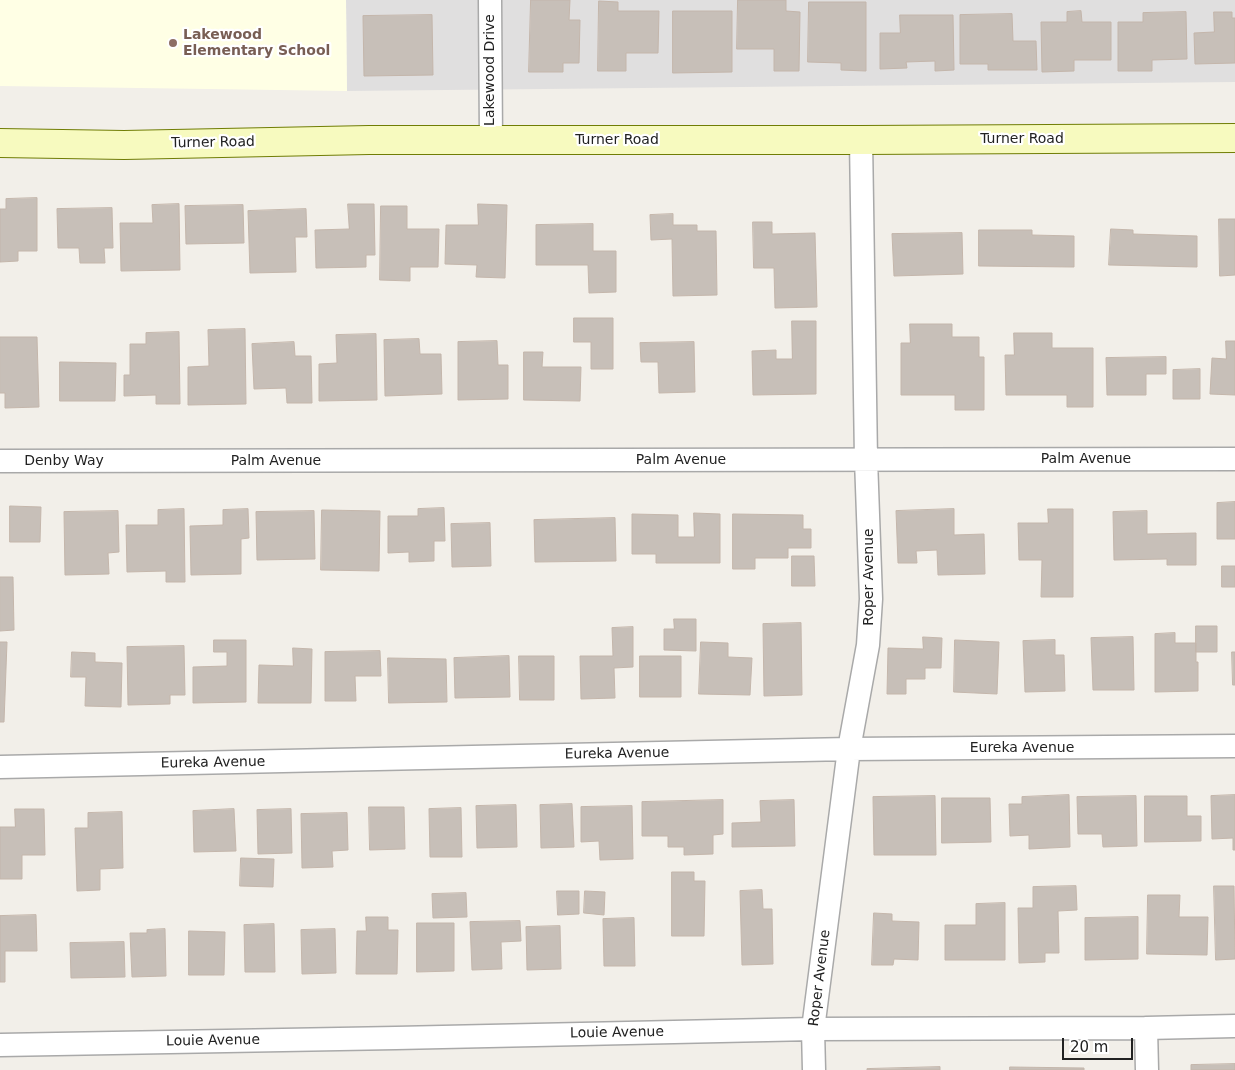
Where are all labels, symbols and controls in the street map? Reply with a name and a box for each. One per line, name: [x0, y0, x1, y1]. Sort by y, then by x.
street label: Lakewood Drive: [482, 14, 498, 126]
place label: Lakewood Elementary School: [183, 27, 330, 59]
marker: Lakewood Elementary School: [167, 37, 179, 49]
street label: Turner Road: [980, 131, 1064, 147]
street label: Turner Road: [575, 132, 659, 148]
street label: Turner Road: [171, 134, 255, 152]
street label: Palm Avenue: [1041, 451, 1131, 467]
street label: Palm Avenue: [636, 452, 726, 468]
street label: Denby Way: [24, 453, 104, 469]
street label: Palm Avenue: [231, 453, 321, 469]
street label: Roper Avenue: [861, 528, 877, 626]
street label: Eureka Avenue: [970, 740, 1074, 756]
street label: Eureka Avenue: [565, 745, 669, 763]
street label: Eureka Avenue: [161, 754, 265, 772]
street label: Roper Avenue: [806, 929, 834, 1027]
street label: Louie Avenue: [570, 1024, 664, 1042]
scale bar: [1065, 1028, 1136, 1060]
street label: Louie Avenue: [166, 1032, 260, 1050]
text: 20 m: [1070, 1038, 1108, 1056]

